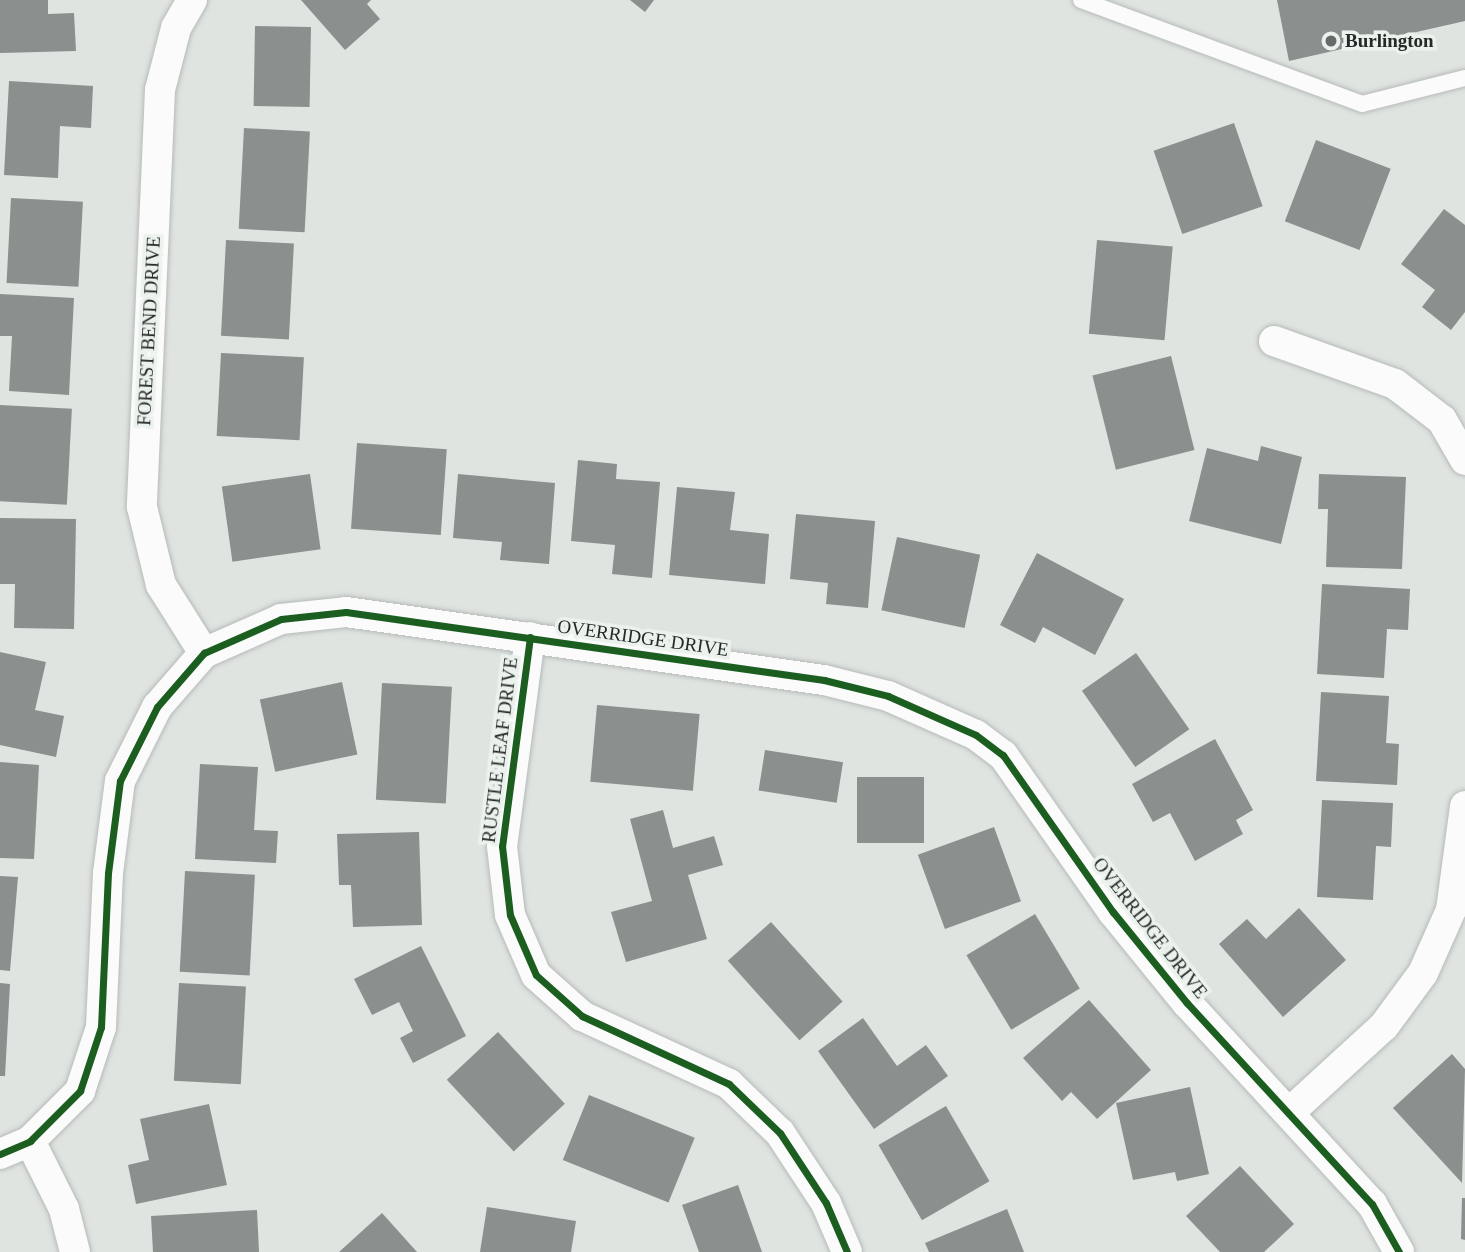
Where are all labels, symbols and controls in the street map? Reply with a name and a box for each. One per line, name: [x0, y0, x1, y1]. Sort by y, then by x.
place label: Burlington: [1345, 30, 1434, 52]
marker: Burlington: [1323, 33, 1339, 49]
street label: FOREST BEND DRIVE: [133, 236, 165, 426]
street label: OVERRIDGE DRIVE: [556, 615, 730, 661]
street label: RUSTLE LEAF DRIVE: [477, 656, 523, 844]
street label: OVERRIDGE DRIVE: [1088, 853, 1212, 1003]

